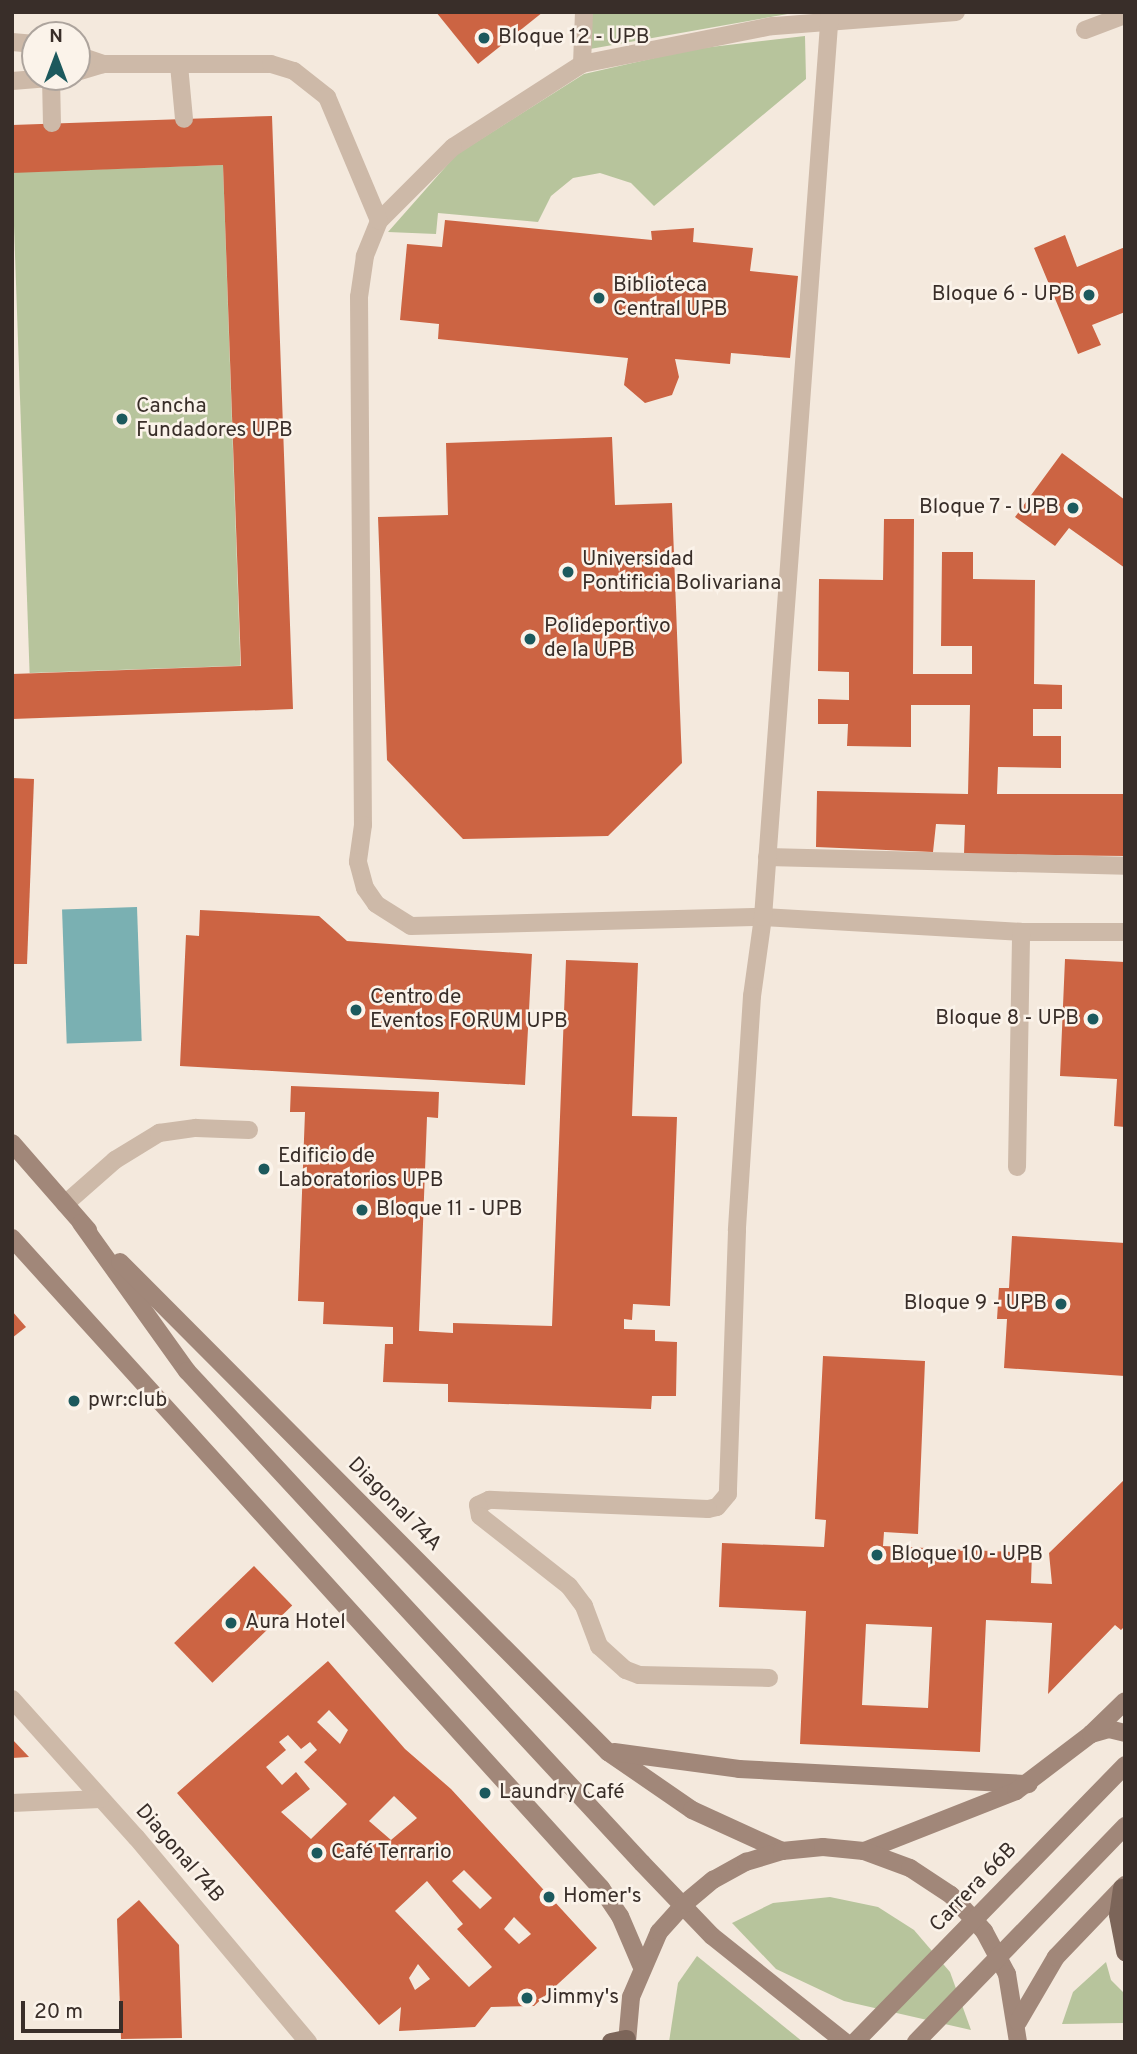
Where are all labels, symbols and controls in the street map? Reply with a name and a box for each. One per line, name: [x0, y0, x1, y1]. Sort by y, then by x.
north arrow: [21, 21, 91, 91]
text: N: [49, 25, 63, 49]
place label: Bloque 12 - UPB: [498, 25, 650, 51]
marker: Bloque 12 - UPB: [476, 30, 492, 46]
place label: Biblioteca Central UPB: [613, 273, 728, 323]
place label: Bloque 6 - UPB: [932, 282, 1075, 308]
marker: Bloque 6 - UPB: [1081, 287, 1097, 303]
marker: Biblioteca Central UPB: [591, 290, 607, 306]
place label: Cancha Fundadores UPB: [136, 394, 293, 444]
marker: Cancha Fundadores UPB: [114, 411, 130, 427]
place label: Bloque 7 - UPB: [917, 495, 1059, 521]
marker: Bloque 7 - UPB: [1065, 500, 1081, 516]
place label: Universidad Pontificia Bolivariana: [582, 547, 781, 597]
marker: Universidad Pontificia Bolivariana: [560, 564, 576, 580]
place label: Polideportivo de la UPB: [544, 614, 671, 664]
marker: Polideportivo de la UPB: [522, 631, 538, 647]
place label: Centro de Eventos FORUM UPB: [370, 985, 568, 1035]
marker: Centro de Eventos FORUM UPB: [348, 1002, 364, 1018]
place label: Bloque 8 - UPB: [935, 1006, 1079, 1032]
marker: Bloque 8 - UPB: [1085, 1011, 1101, 1027]
place label: Edificio de Laboratorios UPB: [278, 1144, 444, 1194]
marker: Edificio de Laboratorios UPB: [256, 1161, 272, 1177]
place label: Bloque 11 - UPB: [376, 1197, 522, 1223]
marker: Bloque 11 - UPB: [354, 1202, 370, 1218]
place label: Bloque 9 - UPB: [904, 1291, 1047, 1317]
marker: Bloque 9 - UPB: [1053, 1296, 1069, 1312]
place label: pwr:club: [88, 1388, 167, 1414]
marker: pwr:club: [66, 1393, 82, 1409]
street label: Diagonal 74A: [341, 1452, 447, 1558]
place label: Bloque 10 - UPB: [891, 1542, 1043, 1568]
marker: Bloque 10 - UPB: [869, 1547, 885, 1563]
place label: Aura Hotel: [245, 1610, 346, 1636]
marker: Aura Hotel: [223, 1615, 239, 1631]
place label: Laundry Café: [499, 1780, 624, 1806]
marker: Laundry Café: [477, 1785, 493, 1801]
street label: Diagonal 74B: [129, 1799, 229, 1909]
street label: Carrera 66B: [925, 1838, 1023, 1938]
place label: Café Terrario: [331, 1840, 452, 1866]
marker: Café Terrario: [309, 1845, 325, 1861]
place label: Homer's: [563, 1884, 641, 1910]
marker: Homer's: [541, 1889, 557, 1905]
place label: Jimmy's: [541, 1985, 619, 2011]
scale bar: [24, 1988, 126, 2032]
marker: Jimmy's: [519, 1990, 535, 2006]
text: 20 m: [34, 1999, 83, 2026]

